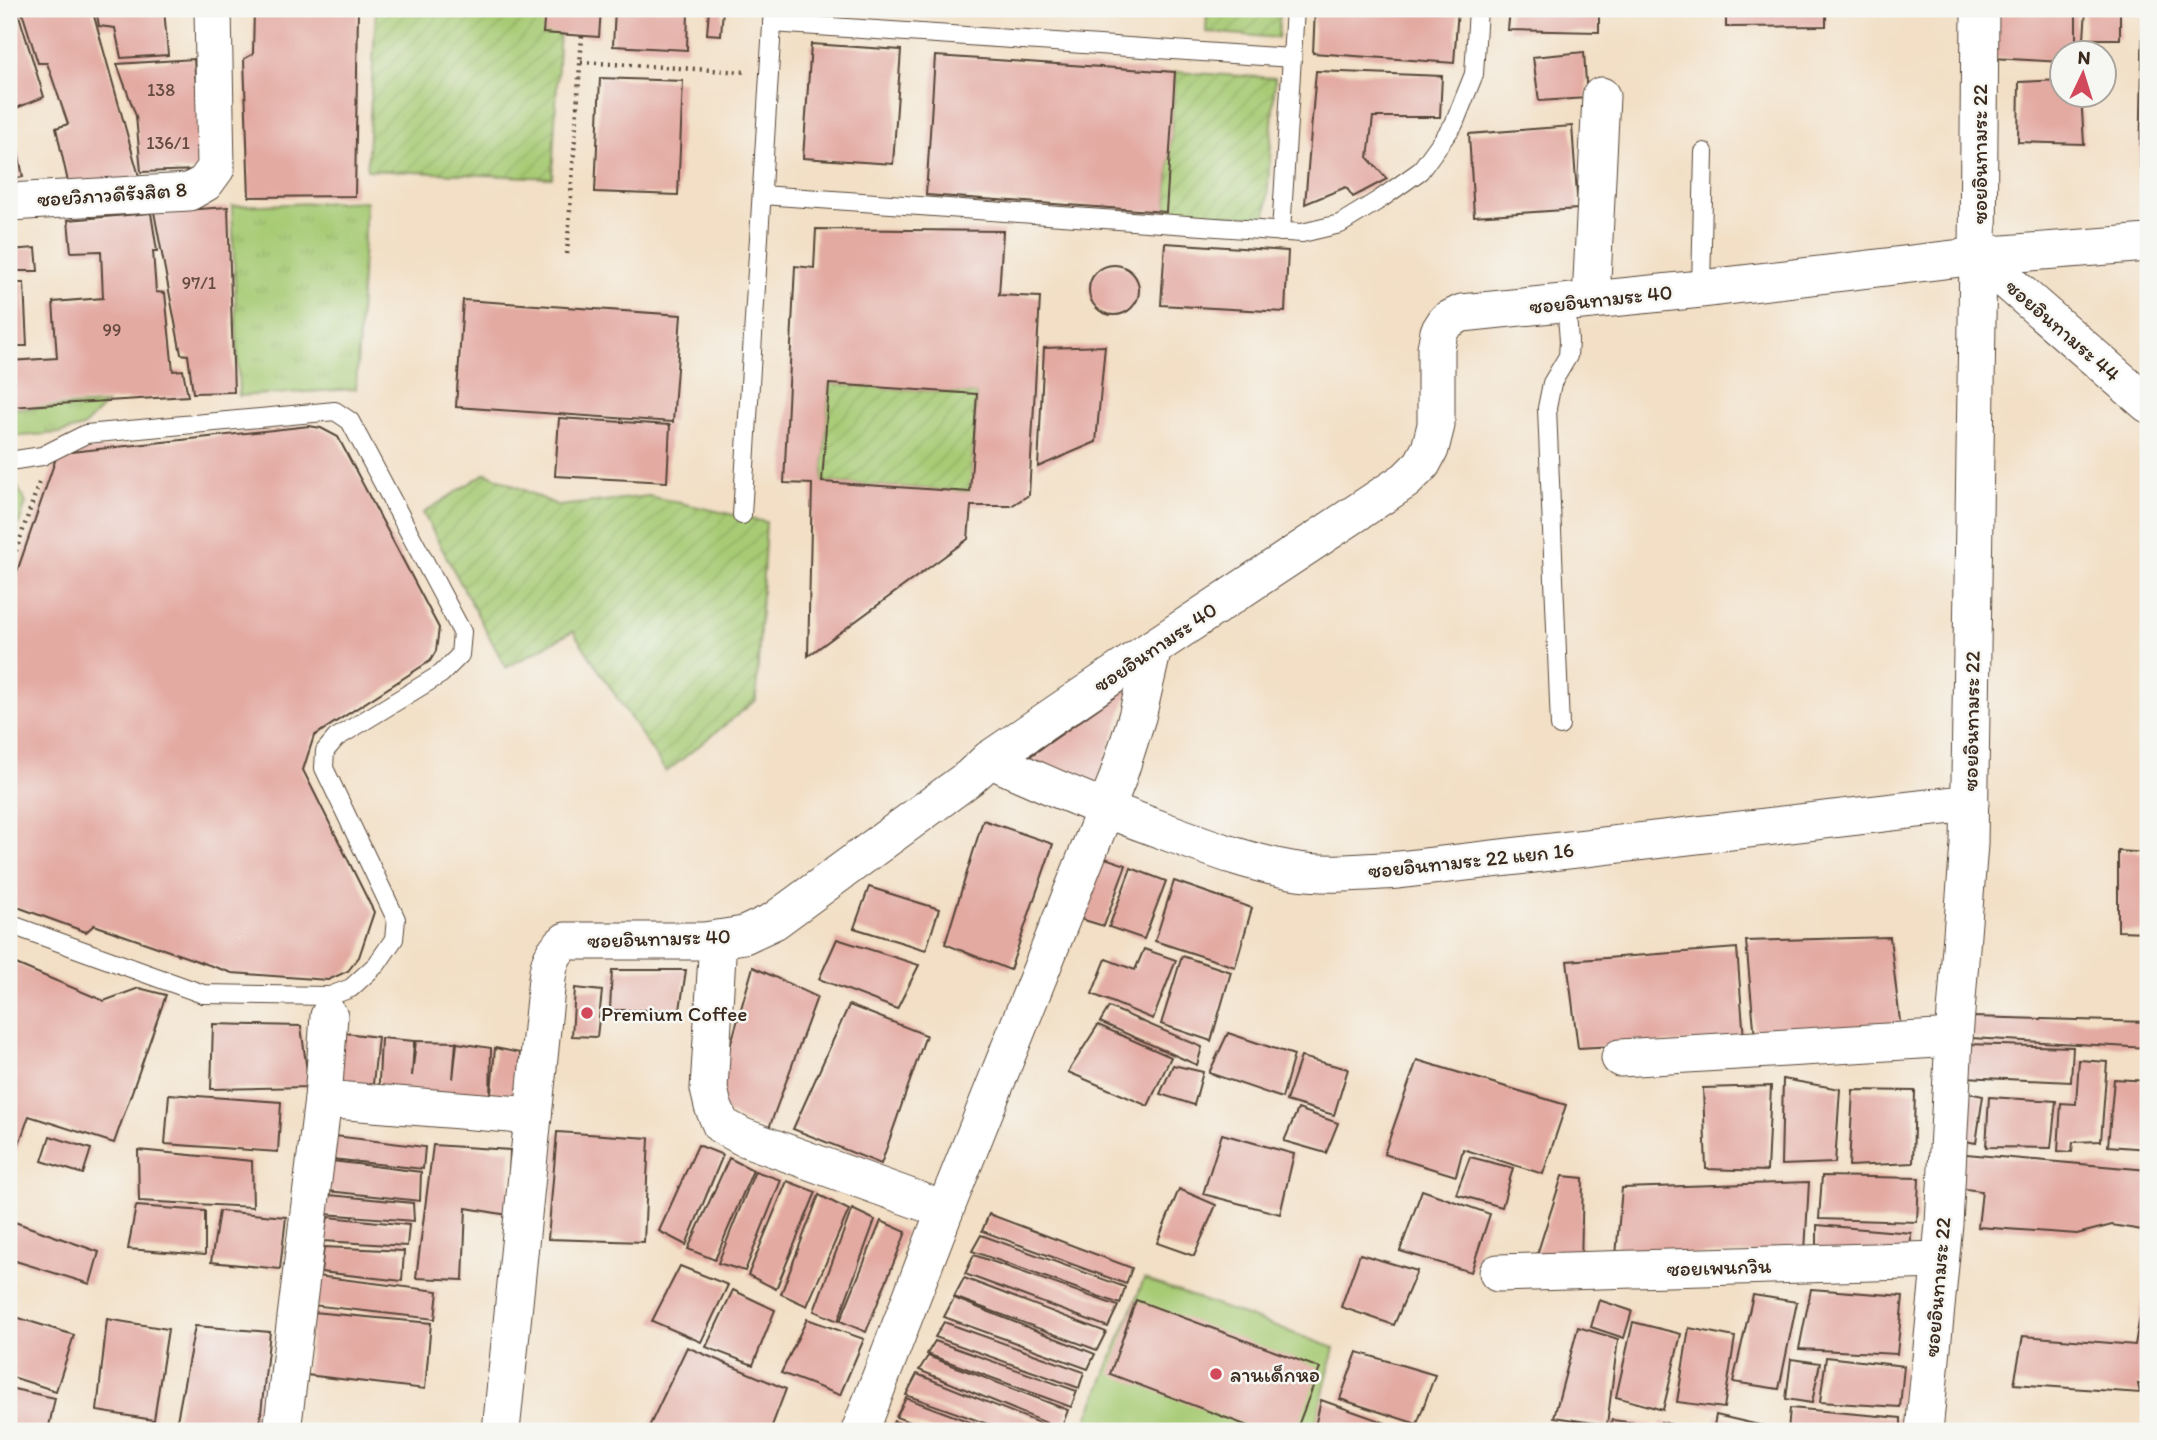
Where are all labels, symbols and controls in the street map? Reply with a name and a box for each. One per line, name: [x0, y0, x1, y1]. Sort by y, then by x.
north arrow: [2048, 38, 2118, 108]
text: N: [2077, 46, 2091, 69]
house number: 138: [147, 79, 175, 101]
street label: ซอยอินทามระ 22: [1967, 84, 1992, 224]
house number: 136/1: [146, 132, 190, 154]
street label: ซอยวิภาวดีรังสิต 8: [36, 176, 188, 212]
house number: 97/1: [182, 272, 216, 294]
street label: ซอยอินทามระ 44: [2001, 274, 2126, 387]
street label: ซอยอินทามระ 40: [1528, 279, 1674, 319]
house number: 99: [103, 319, 121, 341]
street label: ซอยอินทามระ 40: [1088, 596, 1222, 698]
street label: ซอยอินทามระ 22: [1957, 651, 1985, 791]
street label: ซอยอินทามระ 22 แยก 16: [1367, 837, 1575, 883]
street label: ซอยอินทามระ 40: [587, 923, 731, 953]
place label: Premium Coffee: [601, 1001, 747, 1026]
marker: Premium Coffee: [579, 1005, 595, 1021]
street label: ซอยอินทามระ 22: [1918, 1216, 1956, 1358]
street label: ซอยเพนกวิน: [1666, 1253, 1772, 1281]
place label: ลานเด็กหอ: [1230, 1362, 1320, 1387]
marker: ลานเด็กหอ: [1208, 1366, 1224, 1382]

